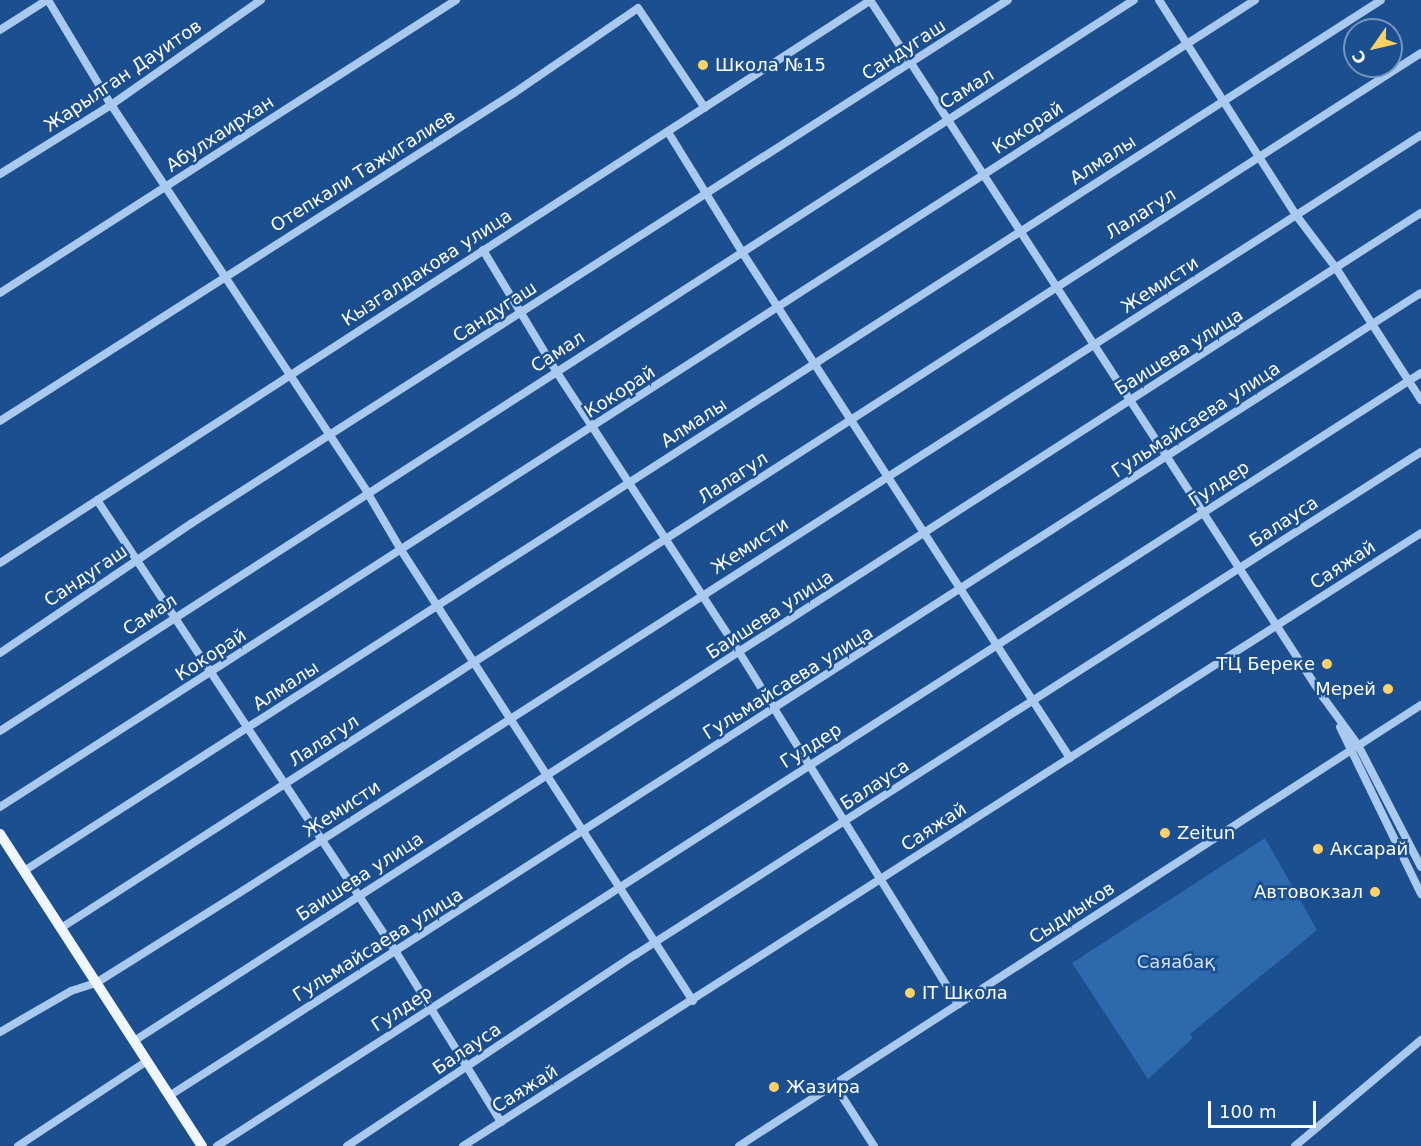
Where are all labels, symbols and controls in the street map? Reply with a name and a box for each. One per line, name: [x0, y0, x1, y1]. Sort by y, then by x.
street label: Жарылган Дауитов: [40, 15, 206, 137]
street label: Сандугаш: [858, 15, 950, 85]
north arrow: [1343, 18, 1403, 78]
text: С: [1348, 47, 1370, 67]
place label: Школа №15: [715, 54, 826, 76]
marker: Школа №15: [696, 58, 710, 72]
street label: Самал: [936, 64, 998, 114]
street label: Абулхаирхан: [162, 91, 278, 177]
street label: Кокорай: [989, 97, 1067, 159]
street label: Отепкали Тажигалиев: [267, 105, 459, 237]
street label: Алмалы: [1066, 131, 1140, 189]
street label: Лалагул: [1102, 184, 1180, 244]
street label: Кызгалдакова улица: [338, 205, 516, 331]
street label: Жемисти: [1117, 252, 1203, 318]
street label: Сандугаш: [449, 277, 541, 347]
street label: Баишева улица: [1111, 304, 1247, 400]
street label: Самал: [527, 327, 589, 377]
street label: Гульмайсаева улица: [1108, 357, 1284, 483]
street label: Кокорай: [581, 361, 659, 423]
street label: Алмалы: [657, 394, 731, 452]
street label: Лалагул: [694, 448, 772, 508]
street label: Гулдер: [1185, 456, 1253, 512]
street label: Балауса: [1246, 492, 1322, 552]
street label: Жемисти: [707, 513, 793, 579]
street label: Саяжай: [1306, 536, 1380, 594]
street label: Сандугаш: [40, 540, 132, 612]
street label: Баишева улица: [702, 566, 838, 664]
street label: Самал: [119, 590, 181, 640]
street label: Гульмайсаева улица: [699, 622, 877, 744]
street label: Кокорай: [172, 624, 250, 686]
place label: ТЦ Береке: [1216, 653, 1315, 675]
street label: Алмалы: [249, 657, 323, 715]
marker: ТЦ Береке: [1320, 657, 1334, 671]
place label: Мерей: [1315, 678, 1376, 700]
marker: Мерей: [1381, 682, 1395, 696]
street label: Лалагул: [285, 711, 363, 771]
street label: Гулдер: [776, 719, 846, 773]
street label: Балауса: [837, 755, 913, 815]
street label: Жемисти: [299, 776, 385, 842]
street label: Саяжай: [897, 798, 971, 856]
place label: Zeitun: [1177, 822, 1235, 844]
marker: Zeitun: [1158, 826, 1172, 840]
street label: Баишева улица: [292, 828, 428, 926]
place label: Аксарай: [1330, 838, 1408, 860]
marker: Аксарай: [1311, 842, 1325, 856]
street label: Сыдиыков: [1025, 877, 1119, 949]
place label: Автовокзал: [1254, 881, 1363, 903]
street label: Гульмайсаева улица: [289, 884, 467, 1006]
marker: Автовокзал: [1368, 885, 1382, 899]
park label: Саяабақ: [1137, 951, 1215, 973]
street label: Гулдер: [368, 981, 436, 1037]
place label: IT Школа: [922, 982, 1008, 1004]
marker: IT Школа: [903, 986, 917, 1000]
street label: Балауса: [429, 1018, 505, 1080]
street label: Саяжай: [488, 1060, 562, 1118]
place label: Жазира: [786, 1076, 860, 1098]
marker: Жазира: [767, 1080, 781, 1094]
scale bar: [1211, 1089, 1319, 1127]
text: 100 m: [1219, 1101, 1277, 1122]

